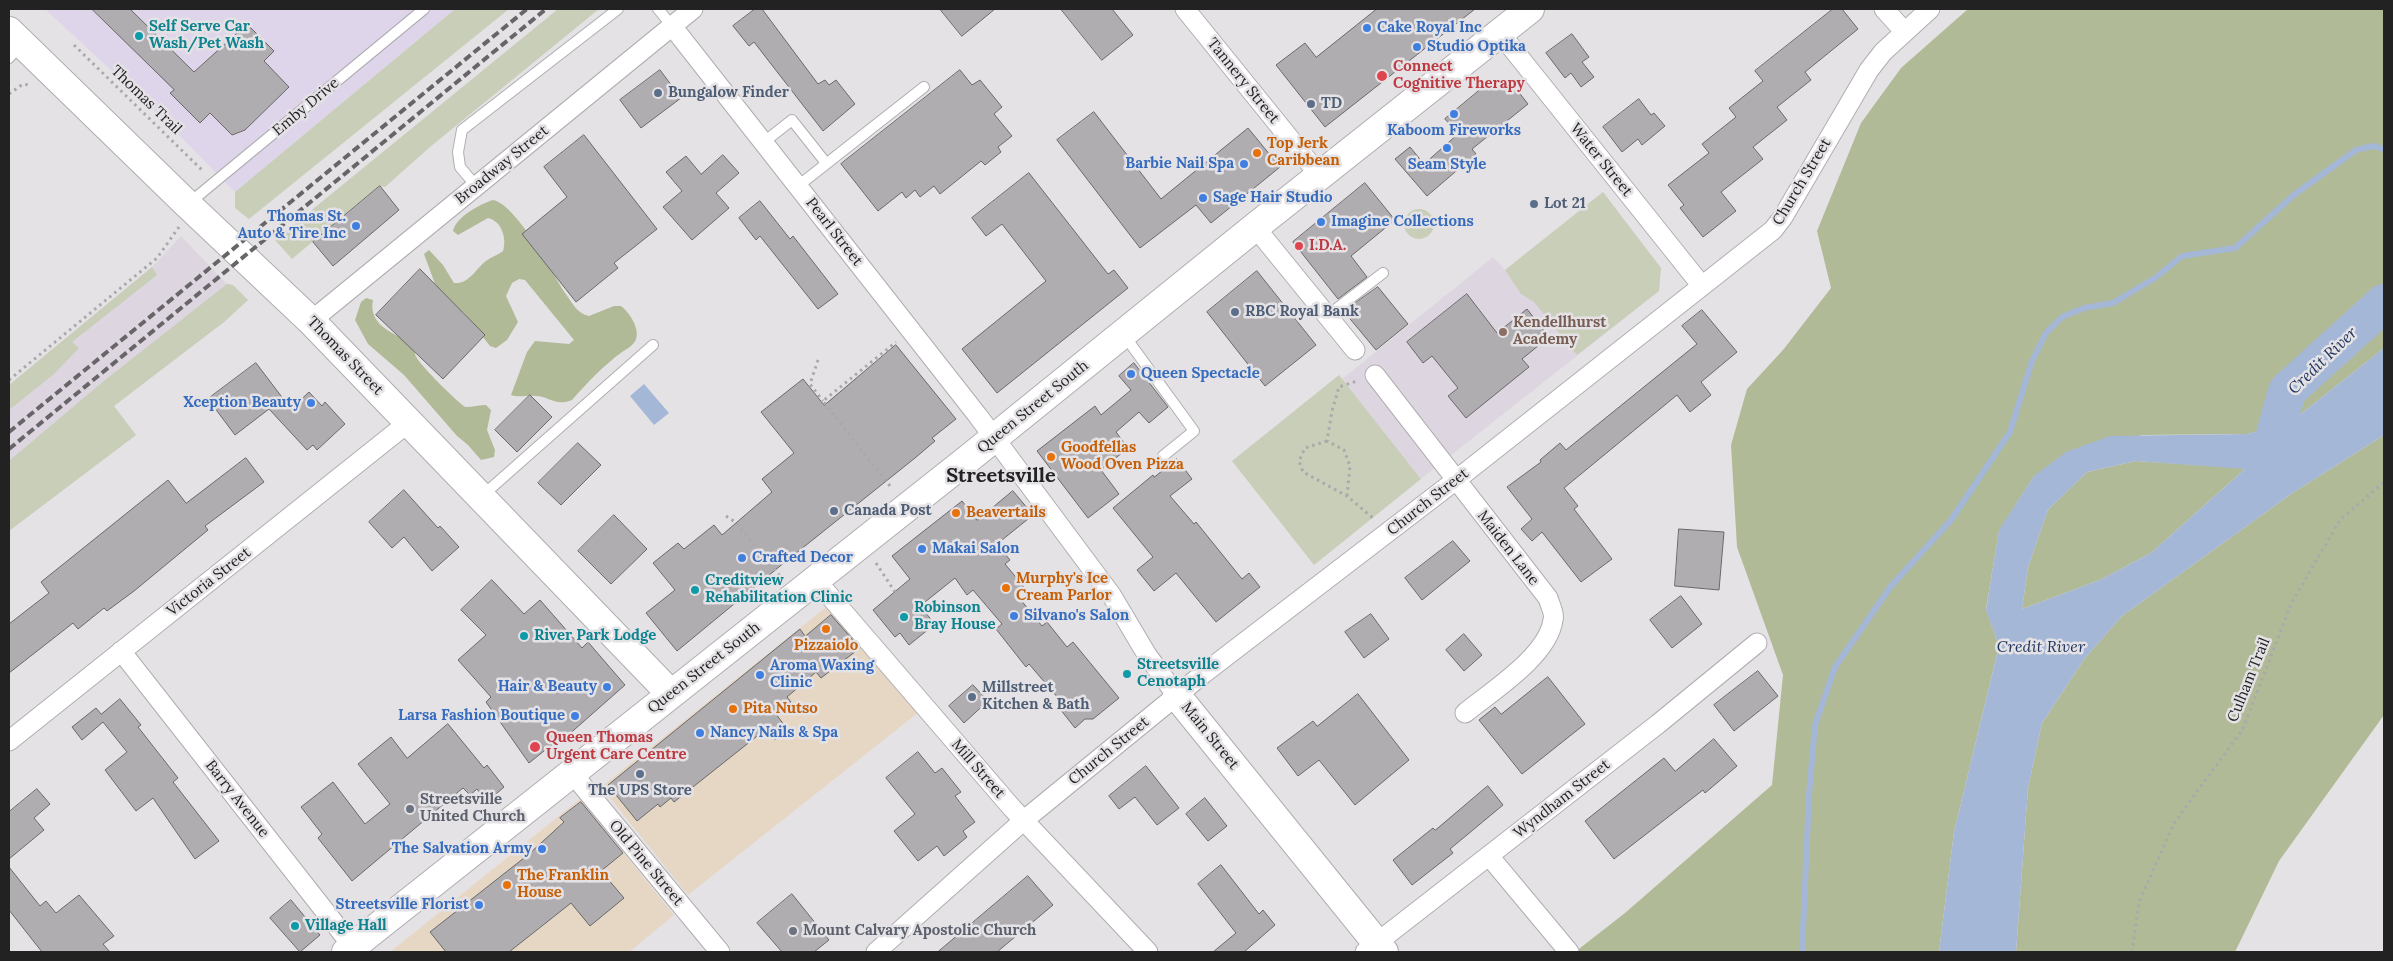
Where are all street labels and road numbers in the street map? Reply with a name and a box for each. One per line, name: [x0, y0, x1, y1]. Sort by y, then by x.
street label: Tannery Street: [1203, 35, 1283, 127]
street label: Thomas Trail: [107, 62, 185, 138]
street label: Emby Drive: [269, 74, 343, 140]
street label: Water Street: [1566, 120, 1636, 200]
street label: Broadway Street: [452, 122, 552, 208]
street label: Church Street: [1769, 135, 1835, 229]
street label: Pearl Street: [802, 194, 866, 270]
street label: Thomas Street: [303, 313, 387, 399]
street label: Queen Street South: [974, 357, 1092, 457]
street label: Church Street: [1384, 465, 1472, 539]
street label: Maiden Lane: [1473, 507, 1543, 589]
street label: Victoria Street: [164, 544, 254, 620]
street label: Queen Street South: [644, 619, 764, 717]
street label: Culham Trail: [2224, 635, 2274, 725]
street label: Main Street: [1177, 699, 1243, 773]
street label: Church Street: [1065, 713, 1153, 789]
street label: Mill Street: [947, 736, 1009, 802]
street label: Wyndham Street: [1510, 756, 1614, 842]
street label: Barry Avenue: [201, 757, 273, 841]
street label: Old Pine Street: [605, 817, 687, 909]

